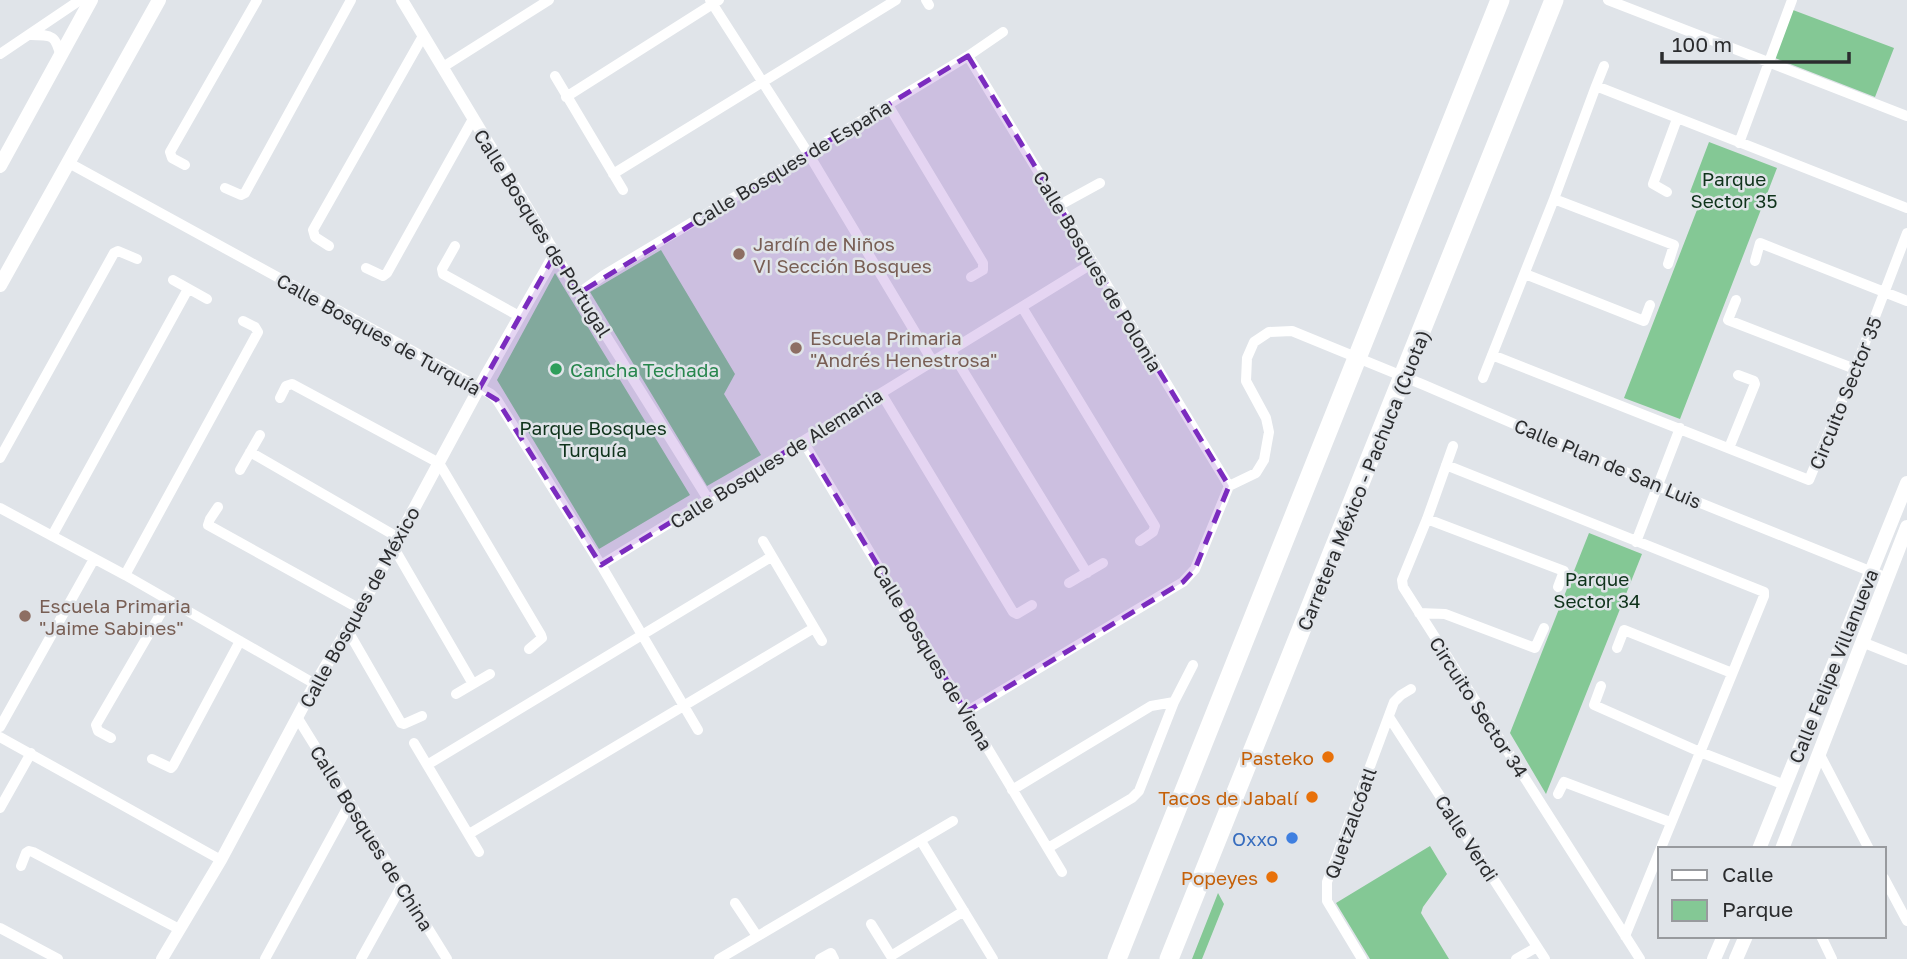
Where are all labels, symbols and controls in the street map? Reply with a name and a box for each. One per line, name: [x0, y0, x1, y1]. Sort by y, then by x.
scale bar: [1662, 21, 1849, 65]
text: 100 m: [1672, 31, 1732, 57]
street label: Calle Bosques de España: [687, 94, 895, 232]
street label: Calle Bosques de Portugal: [469, 125, 617, 341]
street label: Calle Bosques de Polonia: [1029, 166, 1167, 376]
park label: Parque Sector 35: [1691, 167, 1777, 212]
place label: Jardín de Niños VI Sección Bosques: [753, 232, 932, 277]
marker: Jardín de Niños VI Sección Bosques: [731, 246, 747, 262]
street label: Calle Bosques de Turquía: [273, 268, 485, 400]
street label: Circuito Sector 35: [1804, 313, 1886, 473]
place label: Escuela Primaria "Andrés Henestrosa": [810, 326, 998, 371]
street label: Carretera México - Pachuca (Cuota): [1292, 326, 1434, 634]
marker: Escuela Primaria "Andrés Henestrosa": [788, 340, 804, 356]
place label: Cancha Techada: [570, 358, 719, 381]
marker: Cancha Techada: [548, 361, 564, 377]
street label: Calle Bosques de Alemania: [665, 383, 887, 533]
street label: Calle Plan de San Luis: [1511, 413, 1705, 513]
park label: Parque Bosques Turquía: [519, 416, 667, 461]
street label: Calle Bosques de México: [294, 502, 424, 712]
street label: Calle Bosques de Viena: [868, 560, 998, 754]
street label: Calle Felipe Villanueva: [1783, 565, 1883, 767]
park label: Parque Sector 34: [1553, 567, 1641, 612]
place label: Escuela Primaria "Jaime Sabines": [39, 594, 191, 639]
marker: Escuela Primaria "Jaime Sabines": [17, 608, 33, 624]
street label: Circuito Sector 34: [1425, 632, 1533, 782]
street label: Calle Bosques de China: [305, 741, 439, 935]
place label: Pasteko: [1241, 746, 1314, 769]
marker: Pasteko: [1320, 749, 1336, 765]
street label: Quetzalcóatl: [1319, 764, 1381, 882]
place label: Tacos de Jabalí: [1158, 786, 1300, 809]
marker: Tacos de Jabalí: [1304, 789, 1320, 805]
street label: Calle Verdi: [1431, 791, 1503, 885]
place label: Oxxo: [1232, 827, 1278, 850]
marker: Oxxo: [1284, 830, 1300, 846]
legend: [1658, 847, 1886, 938]
text: Calle: [1722, 861, 1774, 887]
place label: Popeyes: [1181, 866, 1258, 889]
marker: Popeyes: [1264, 869, 1280, 885]
text: Parque: [1722, 896, 1793, 922]

